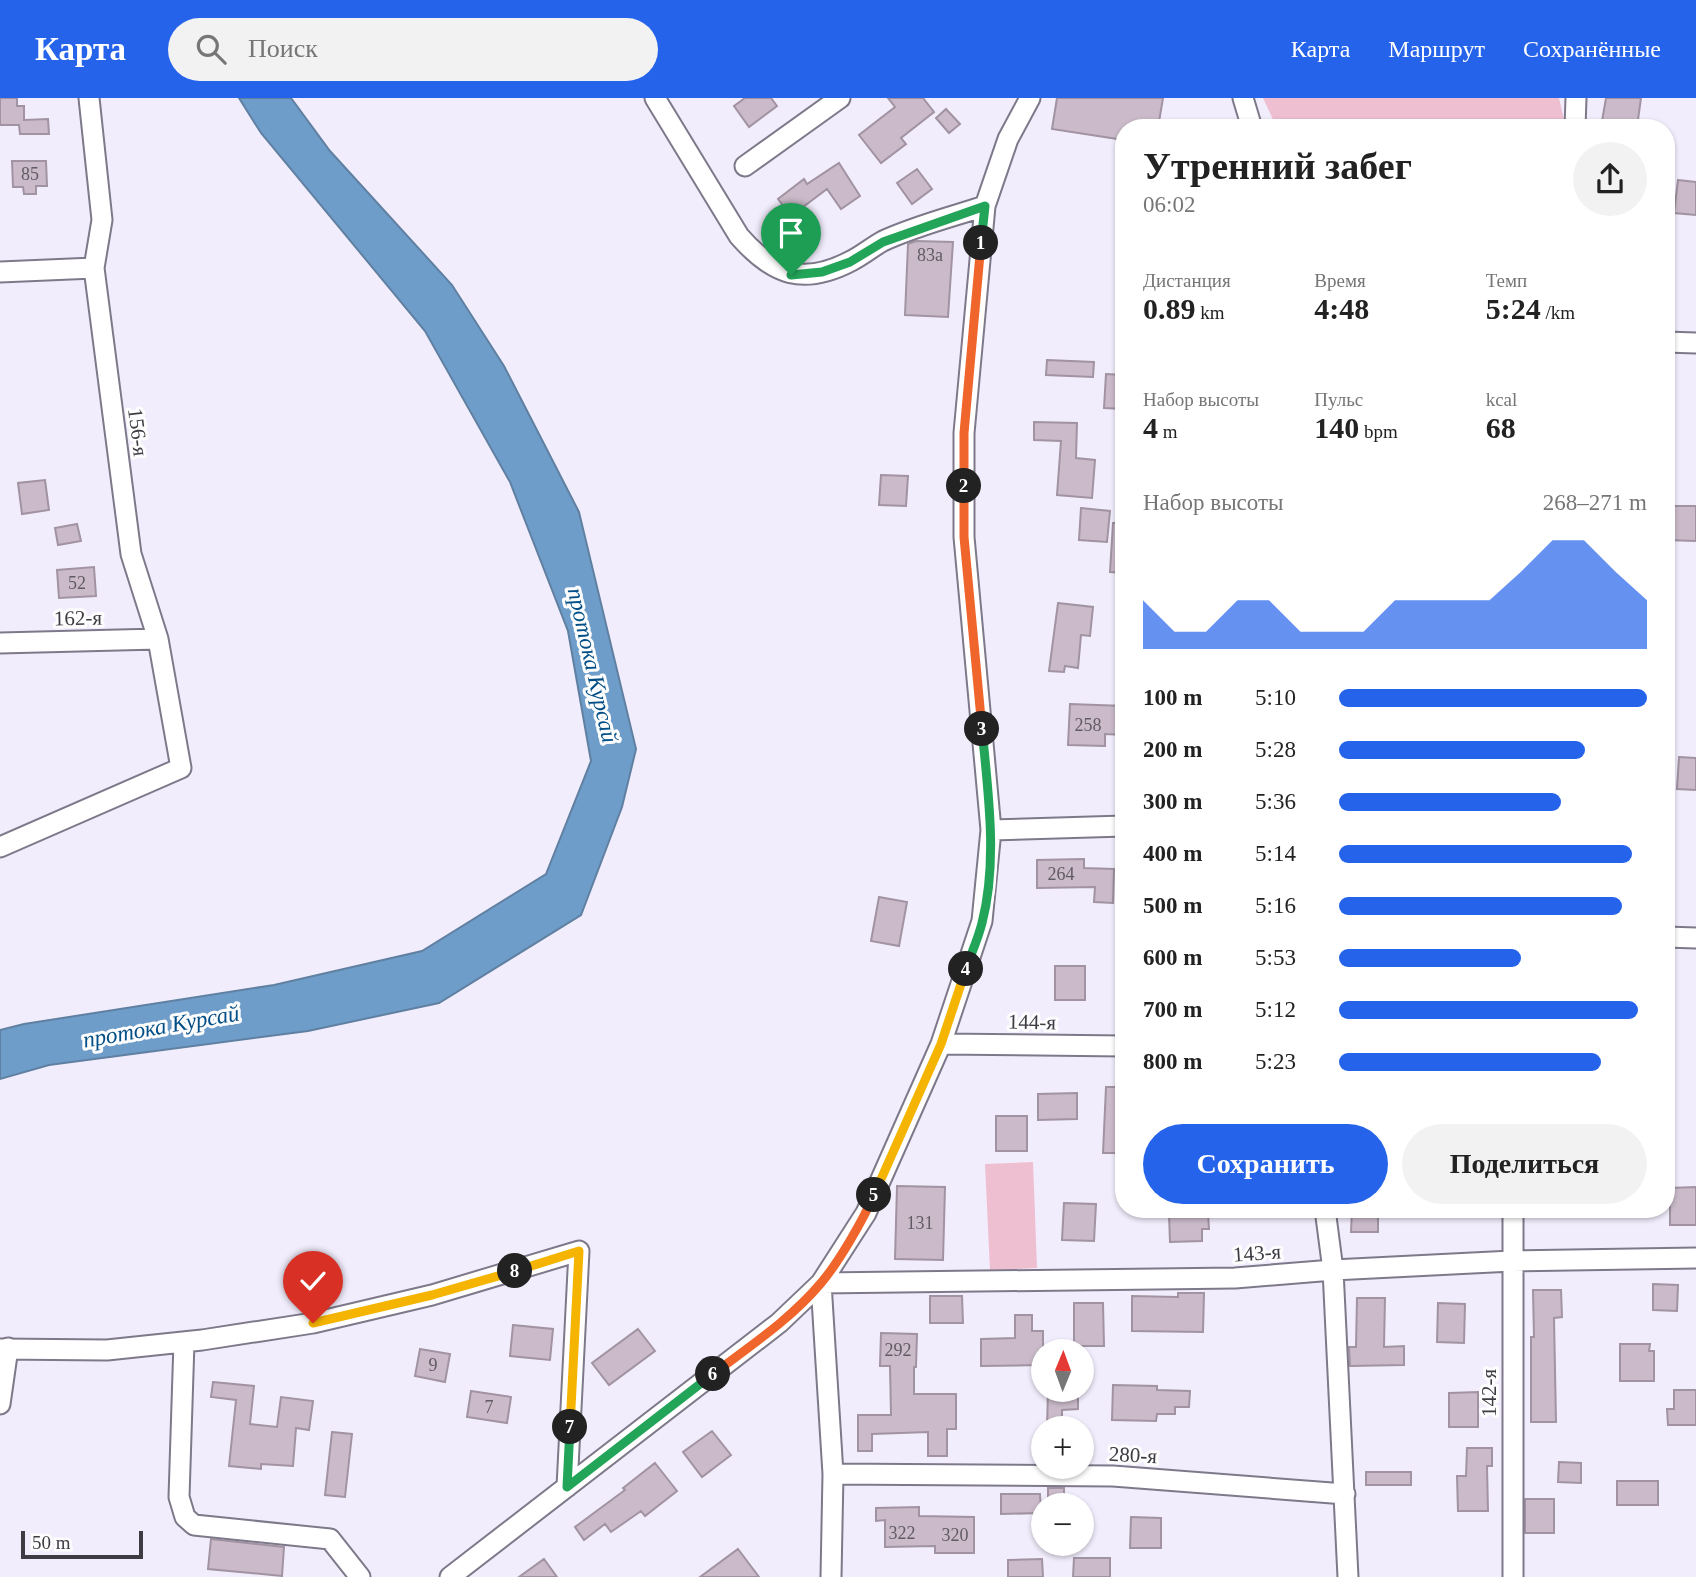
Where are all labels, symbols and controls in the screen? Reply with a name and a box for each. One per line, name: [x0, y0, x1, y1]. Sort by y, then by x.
search box: [168, 18, 658, 81]
icon: search: [192, 30, 230, 68]
text: Карта: [35, 31, 126, 67]
text: Поиск: [248, 34, 318, 63]
text: Карта: [1291, 36, 1350, 62]
text: Маршрут: [1388, 36, 1485, 62]
text: Сохранённые: [1523, 36, 1661, 62]
button: share: [1573, 142, 1647, 216]
text: Утренний забег: [1143, 145, 1412, 187]
house number: 85: [21, 164, 39, 184]
text: 06:02: [1143, 192, 1195, 217]
pin: [761, 203, 821, 275]
icon: arrive: [772, 214, 810, 252]
pin: 1: [964, 226, 998, 260]
text: 1: [976, 232, 985, 253]
house number: 83а: [917, 245, 943, 265]
text: Дистанция: [1143, 270, 1231, 291]
text: Время: [1314, 270, 1366, 291]
text: Темп: [1486, 270, 1527, 291]
text: 0.89: [1143, 292, 1196, 325]
text: 4:48: [1314, 292, 1369, 325]
text: 5:24: [1486, 292, 1541, 325]
text: km: [1196, 302, 1225, 323]
text: /km: [1541, 302, 1575, 323]
text: Набор высоты: [1143, 389, 1259, 410]
text: Пульс: [1314, 389, 1363, 410]
text: kcal: [1486, 389, 1517, 410]
street label: 156-я: [123, 407, 153, 458]
text: 4: [1143, 411, 1158, 444]
text: 140: [1314, 411, 1359, 444]
text: 68: [1486, 411, 1516, 444]
text: m: [1158, 421, 1178, 442]
text: bpm: [1359, 421, 1398, 442]
pin: 2: [946, 468, 982, 504]
text: 2: [959, 475, 968, 496]
text: Набор высоты: [1143, 490, 1284, 515]
text: 268–271 m: [1543, 490, 1647, 515]
house number: 52: [68, 573, 86, 593]
water label: протока Курсай: [563, 585, 623, 746]
street label: 162-я: [54, 606, 103, 630]
text: 100 m: [1143, 685, 1202, 710]
text: 5:10: [1255, 685, 1296, 710]
pin: 3: [964, 712, 1000, 746]
house number: 258: [1075, 715, 1102, 735]
text: 3: [977, 718, 986, 739]
text: 200 m: [1143, 737, 1202, 762]
text: 5:28: [1255, 737, 1296, 762]
text: 300 m: [1143, 789, 1202, 814]
text: 5:36: [1255, 789, 1296, 814]
text: 400 m: [1143, 841, 1202, 866]
text: 5:14: [1255, 841, 1296, 866]
house number: 264: [1048, 864, 1075, 884]
text: 500 m: [1143, 893, 1202, 918]
text: 5:16: [1255, 893, 1296, 918]
text: 600 m: [1143, 945, 1202, 970]
text: 5:53: [1255, 945, 1296, 970]
pin: 4: [948, 952, 984, 986]
text: 4: [961, 958, 970, 979]
text: 700 m: [1143, 997, 1202, 1022]
text: 5:12: [1255, 997, 1296, 1022]
water label: протока Курсай: [81, 1000, 242, 1053]
street label: 144-я: [1008, 1010, 1057, 1034]
text: 800 m: [1143, 1049, 1202, 1074]
text: 5:23: [1255, 1049, 1296, 1074]
button: Сохранить: [1143, 1124, 1388, 1204]
button: Поделиться: [1402, 1124, 1647, 1204]
pin: 5: [856, 1178, 892, 1212]
text: 5: [869, 1184, 878, 1205]
house number: 131: [907, 1213, 934, 1233]
street label: 143-я: [1232, 1239, 1282, 1267]
pin: [283, 1251, 343, 1323]
pin: 8: [498, 1254, 532, 1288]
text: 8: [510, 1260, 519, 1281]
icon: check: [294, 1262, 332, 1300]
north arrow: [1031, 1339, 1094, 1402]
map controls: [1031, 1339, 1094, 1556]
house number: 292: [885, 1340, 912, 1360]
house number: 9: [429, 1355, 438, 1375]
pin: 6: [696, 1356, 730, 1392]
text: 6: [708, 1363, 717, 1384]
street label: 142-я: [1477, 1369, 1501, 1417]
house number: 7: [485, 1397, 494, 1417]
pin: 7: [552, 1410, 588, 1444]
text: 7: [565, 1416, 574, 1437]
button: +: [1031, 1416, 1094, 1479]
street label: 280-я: [1108, 1442, 1158, 1468]
button: −: [1031, 1493, 1094, 1556]
house number: 322: [889, 1523, 916, 1543]
house number: 320: [942, 1525, 969, 1545]
scale bar: [21, 1528, 144, 1560]
text: 50 m: [32, 1532, 71, 1553]

